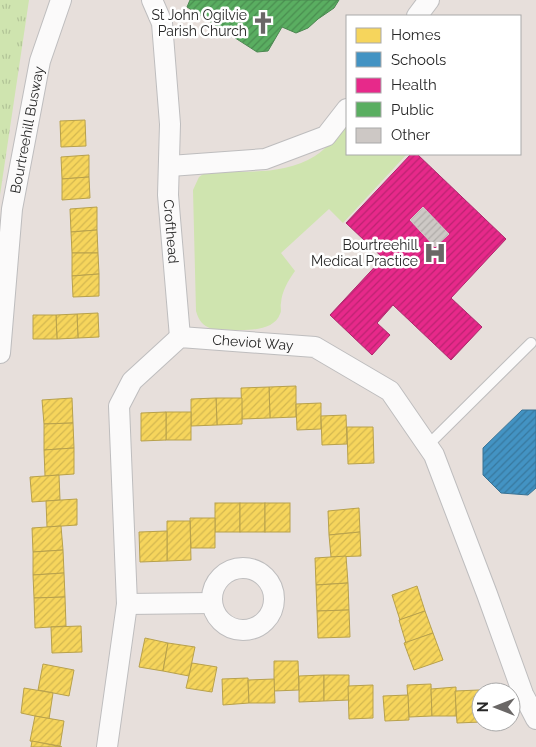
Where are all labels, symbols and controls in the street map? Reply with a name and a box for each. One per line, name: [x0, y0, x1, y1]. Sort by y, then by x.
place label: St John Ogilvie Parish Church: [151, 7, 247, 39]
church icon: St John Ogilvie Parish Church: [250, 10, 276, 36]
legend: [346, 15, 521, 155]
text: Homes: [391, 26, 441, 44]
text: Schools: [391, 51, 446, 69]
street label: Bourtreehill Busway: [7, 65, 47, 195]
text: Health: [391, 76, 437, 94]
text: Public: [391, 101, 434, 119]
text: Other: [391, 126, 431, 144]
street label: Crofthead: [160, 199, 182, 264]
place label: Bourtreehill Medical Practice: [311, 237, 418, 269]
hospital icon: Bourtreehill Medical Practice: [422, 240, 448, 266]
street label: Cheviot Way: [212, 331, 294, 353]
north arrow: [471, 682, 521, 732]
text: N: [475, 702, 491, 712]

